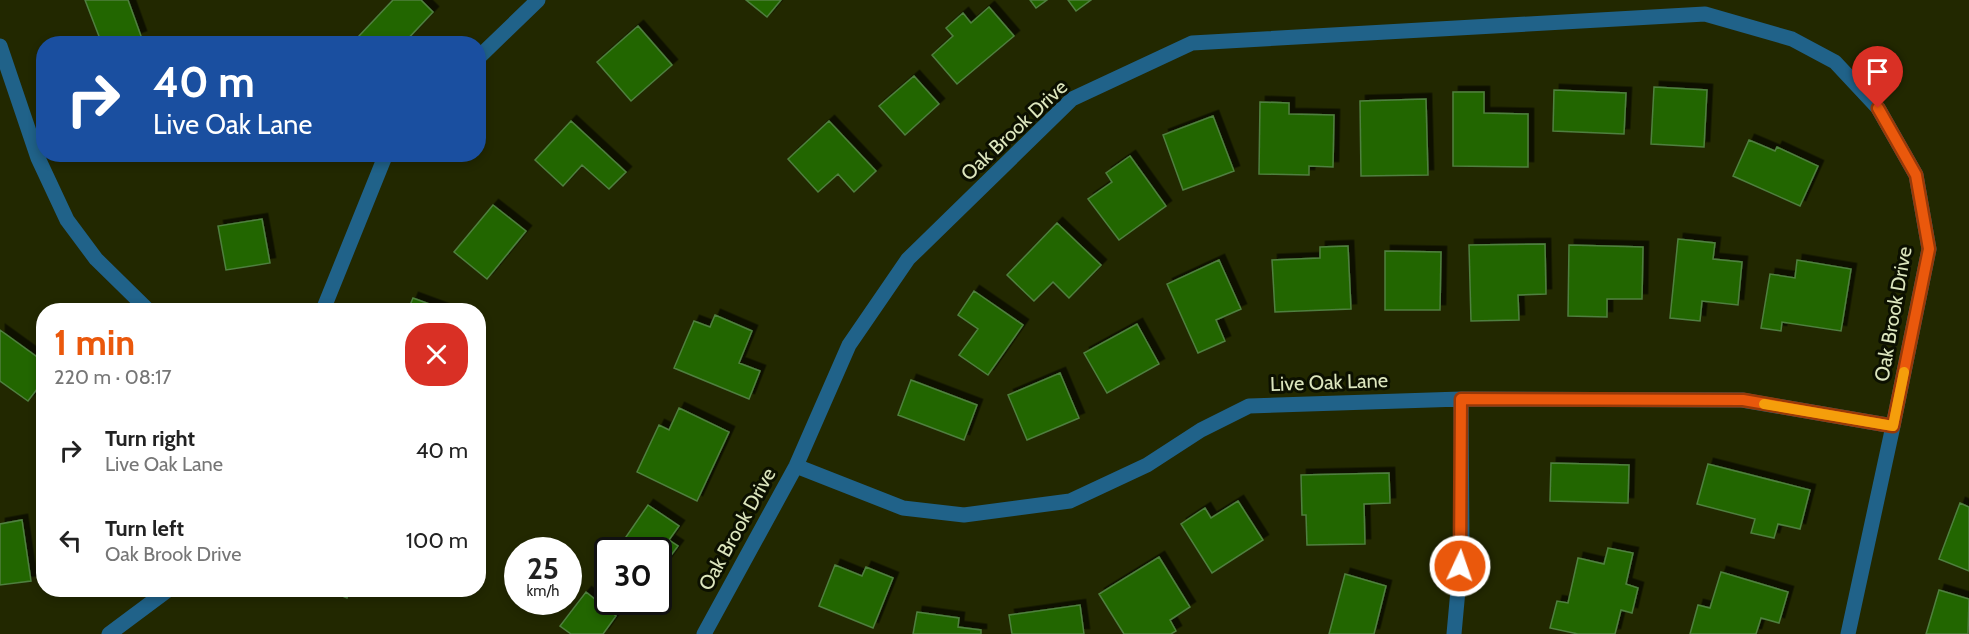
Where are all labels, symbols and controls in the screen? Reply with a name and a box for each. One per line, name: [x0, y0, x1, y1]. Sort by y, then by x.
pin: [1852, 46, 1903, 108]
icon: arrive: [1861, 55, 1894, 88]
text: 40 m: [153, 56, 255, 108]
icon: right: [54, 60, 132, 138]
street label: Oak Brook Drive: [956, 75, 1072, 185]
text: Live Oak Lane: [153, 108, 312, 141]
street label: Oak Brook Drive: [1869, 245, 1917, 383]
text: 1 min: [54, 320, 135, 364]
button: close: [405, 323, 468, 386]
text: 220 m · 08:17: [54, 365, 172, 389]
street label: Live Oak Lane: [1270, 368, 1388, 396]
text: Turn right: [105, 425, 195, 452]
icon: right: [54, 434, 87, 467]
text: 40 m: [416, 437, 468, 464]
text: Live Oak Lane: [105, 452, 223, 476]
street label: Oak Brook Drive: [693, 463, 781, 595]
text: Turn left: [105, 515, 184, 542]
icon: left: [54, 524, 87, 557]
text: 100 m: [406, 527, 468, 554]
position arrow: [1428, 534, 1492, 598]
speed limit sign: 30: [594, 537, 672, 615]
text: Oak Brook Drive: [105, 542, 241, 566]
text: 25: [527, 550, 559, 587]
text: km/h: [527, 582, 559, 600]

